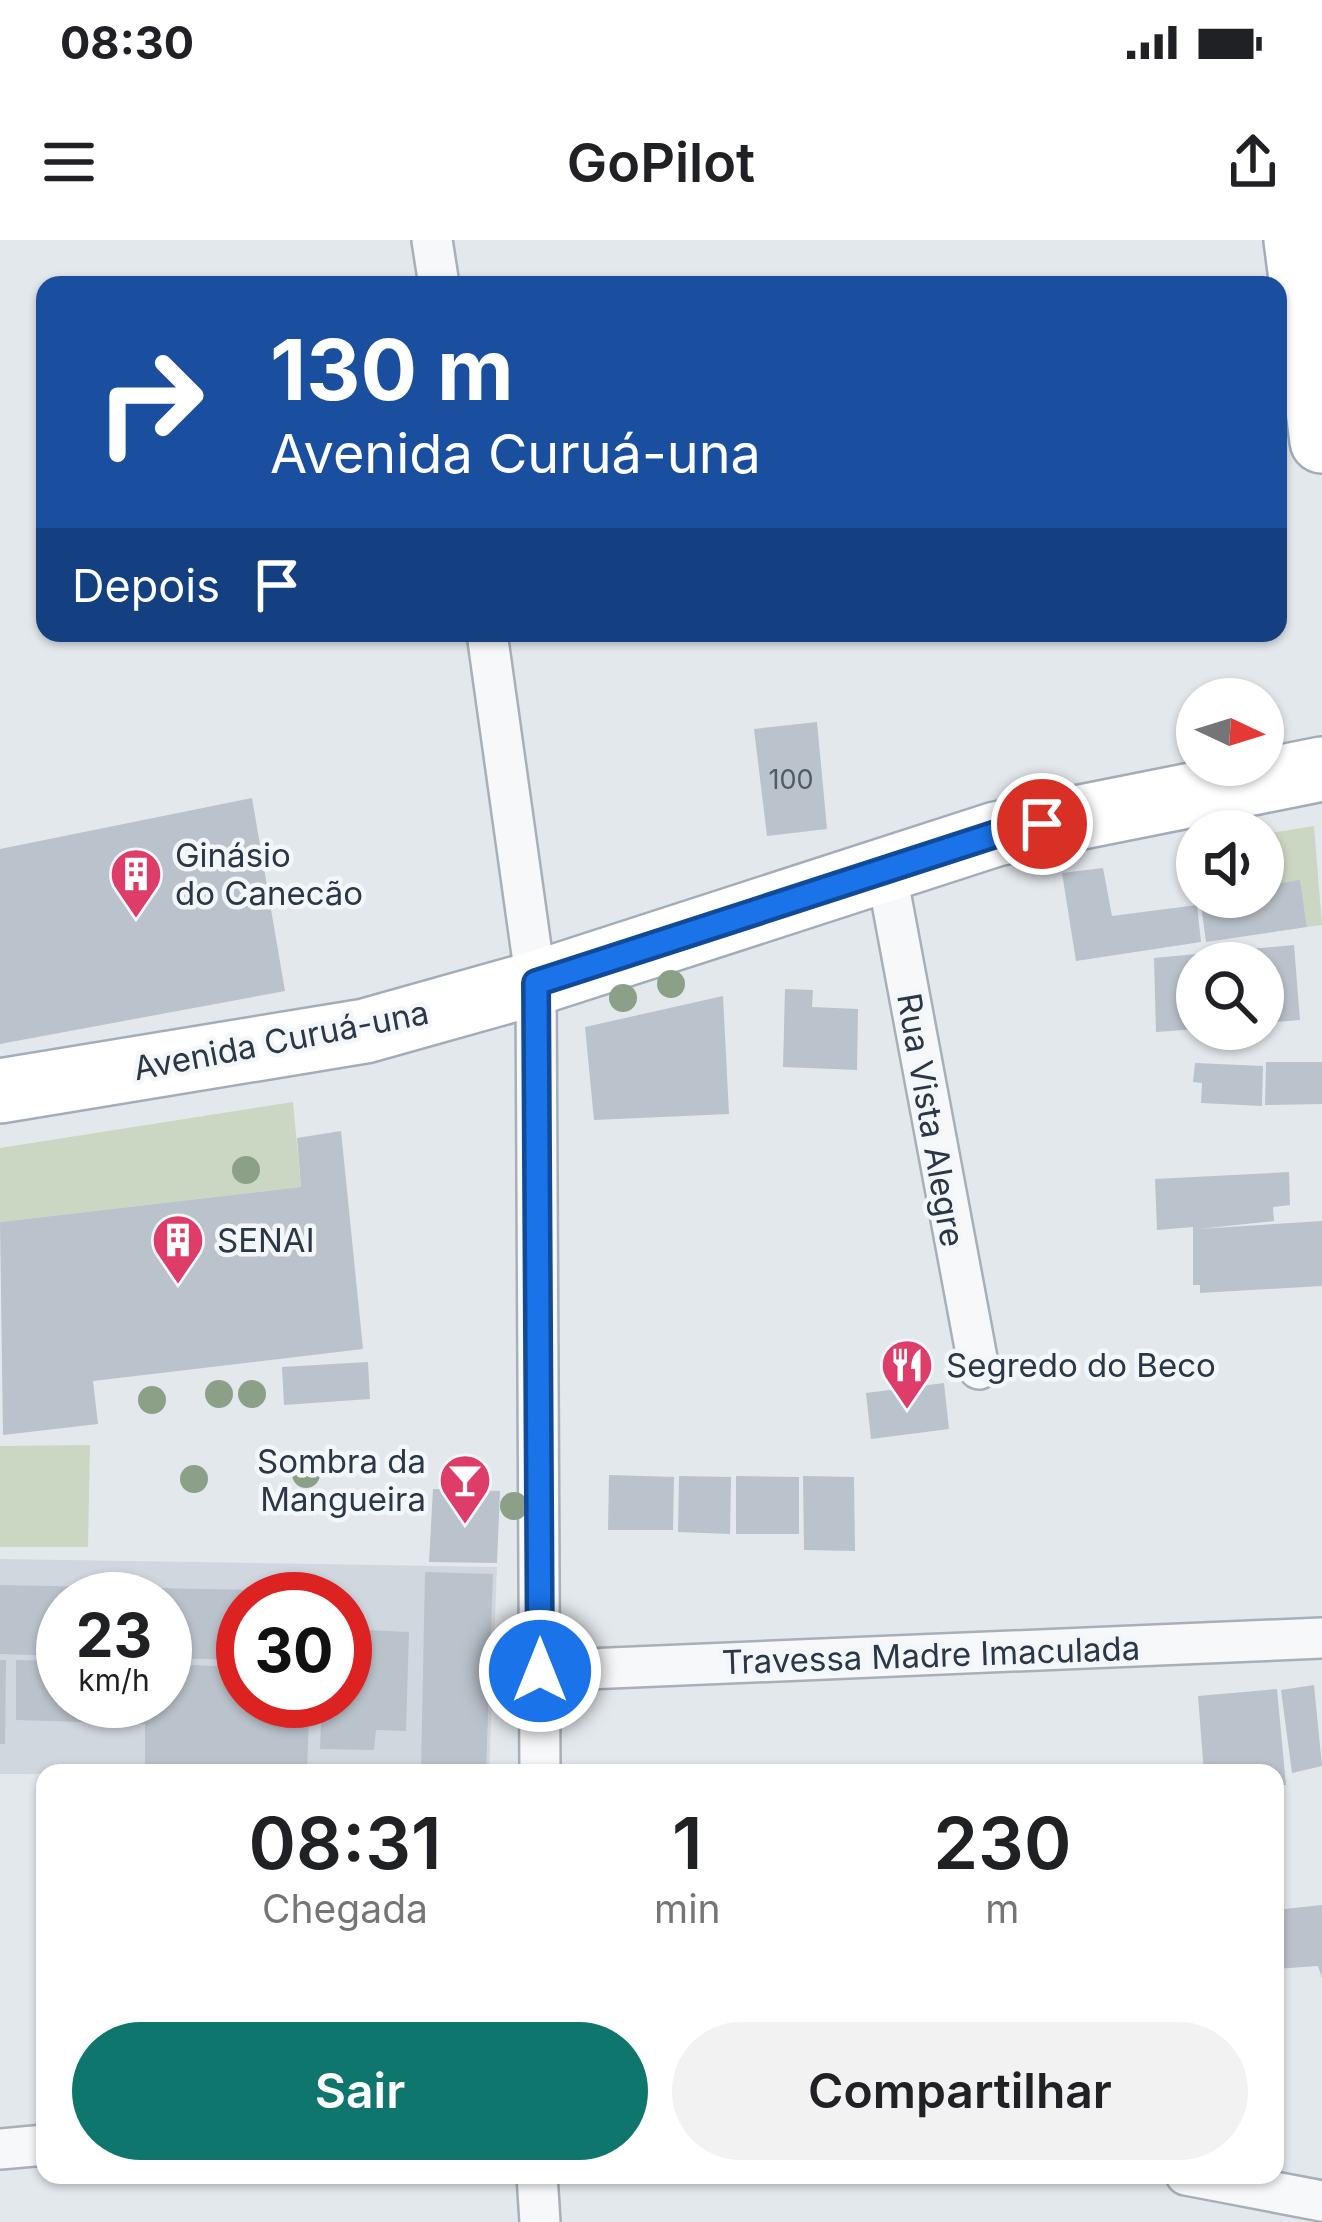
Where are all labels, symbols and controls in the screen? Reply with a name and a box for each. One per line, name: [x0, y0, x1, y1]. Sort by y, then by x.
text: 08:30: [60, 15, 194, 70]
icon: menu: [36, 129, 102, 195]
icon: share: [1220, 129, 1286, 195]
text: GoPilot: [567, 130, 755, 195]
text: 130 m: [270, 319, 514, 420]
icon: right: [72, 324, 228, 480]
text: Avenida Curuá-una: [270, 421, 761, 486]
icon: arrive: [244, 552, 310, 618]
text: Depois: [72, 558, 220, 613]
north arrow: [1176, 678, 1284, 786]
map controls: [1176, 678, 1284, 1050]
house number: 100: [768, 763, 814, 796]
pin: [991, 773, 1093, 875]
icon: arrive: [1009, 791, 1075, 857]
button: sound: [1176, 810, 1284, 918]
place label: Ginásio do Canecão: [175, 835, 363, 913]
building icon: Ginásio do Canecão: [108, 846, 164, 920]
button: search: [1176, 942, 1284, 1050]
street label: Rua Vista Alegre: [889, 990, 973, 1250]
street label: Avenida Curuá-una: [130, 992, 432, 1088]
building icon: SENAI: [150, 1212, 206, 1286]
place label: SENAI: [217, 1220, 315, 1260]
restaurant icon: Segredo do Beco: [879, 1337, 935, 1411]
place label: Segredo do Beco: [946, 1345, 1216, 1385]
place label: Sombra da Mangueira: [257, 1441, 426, 1519]
bar icon: Sombra da Mangueira: [437, 1452, 493, 1526]
speed limit sign: 30: [216, 1572, 372, 1728]
text: 23: [76, 1599, 152, 1671]
position arrow: [477, 1608, 603, 1734]
street label: Travessa Madre Imaculada: [721, 1628, 1141, 1682]
text: km/h: [78, 1662, 150, 1698]
text: 08:31: [249, 1799, 441, 1886]
text: 1: [672, 1799, 703, 1886]
text: 230: [933, 1799, 1071, 1886]
text: Chegada: [262, 1885, 428, 1932]
text: min: [654, 1885, 721, 1932]
text: m: [985, 1885, 1019, 1932]
button: Sair: [72, 2022, 648, 2160]
button: Compartilhar: [672, 2022, 1248, 2160]

